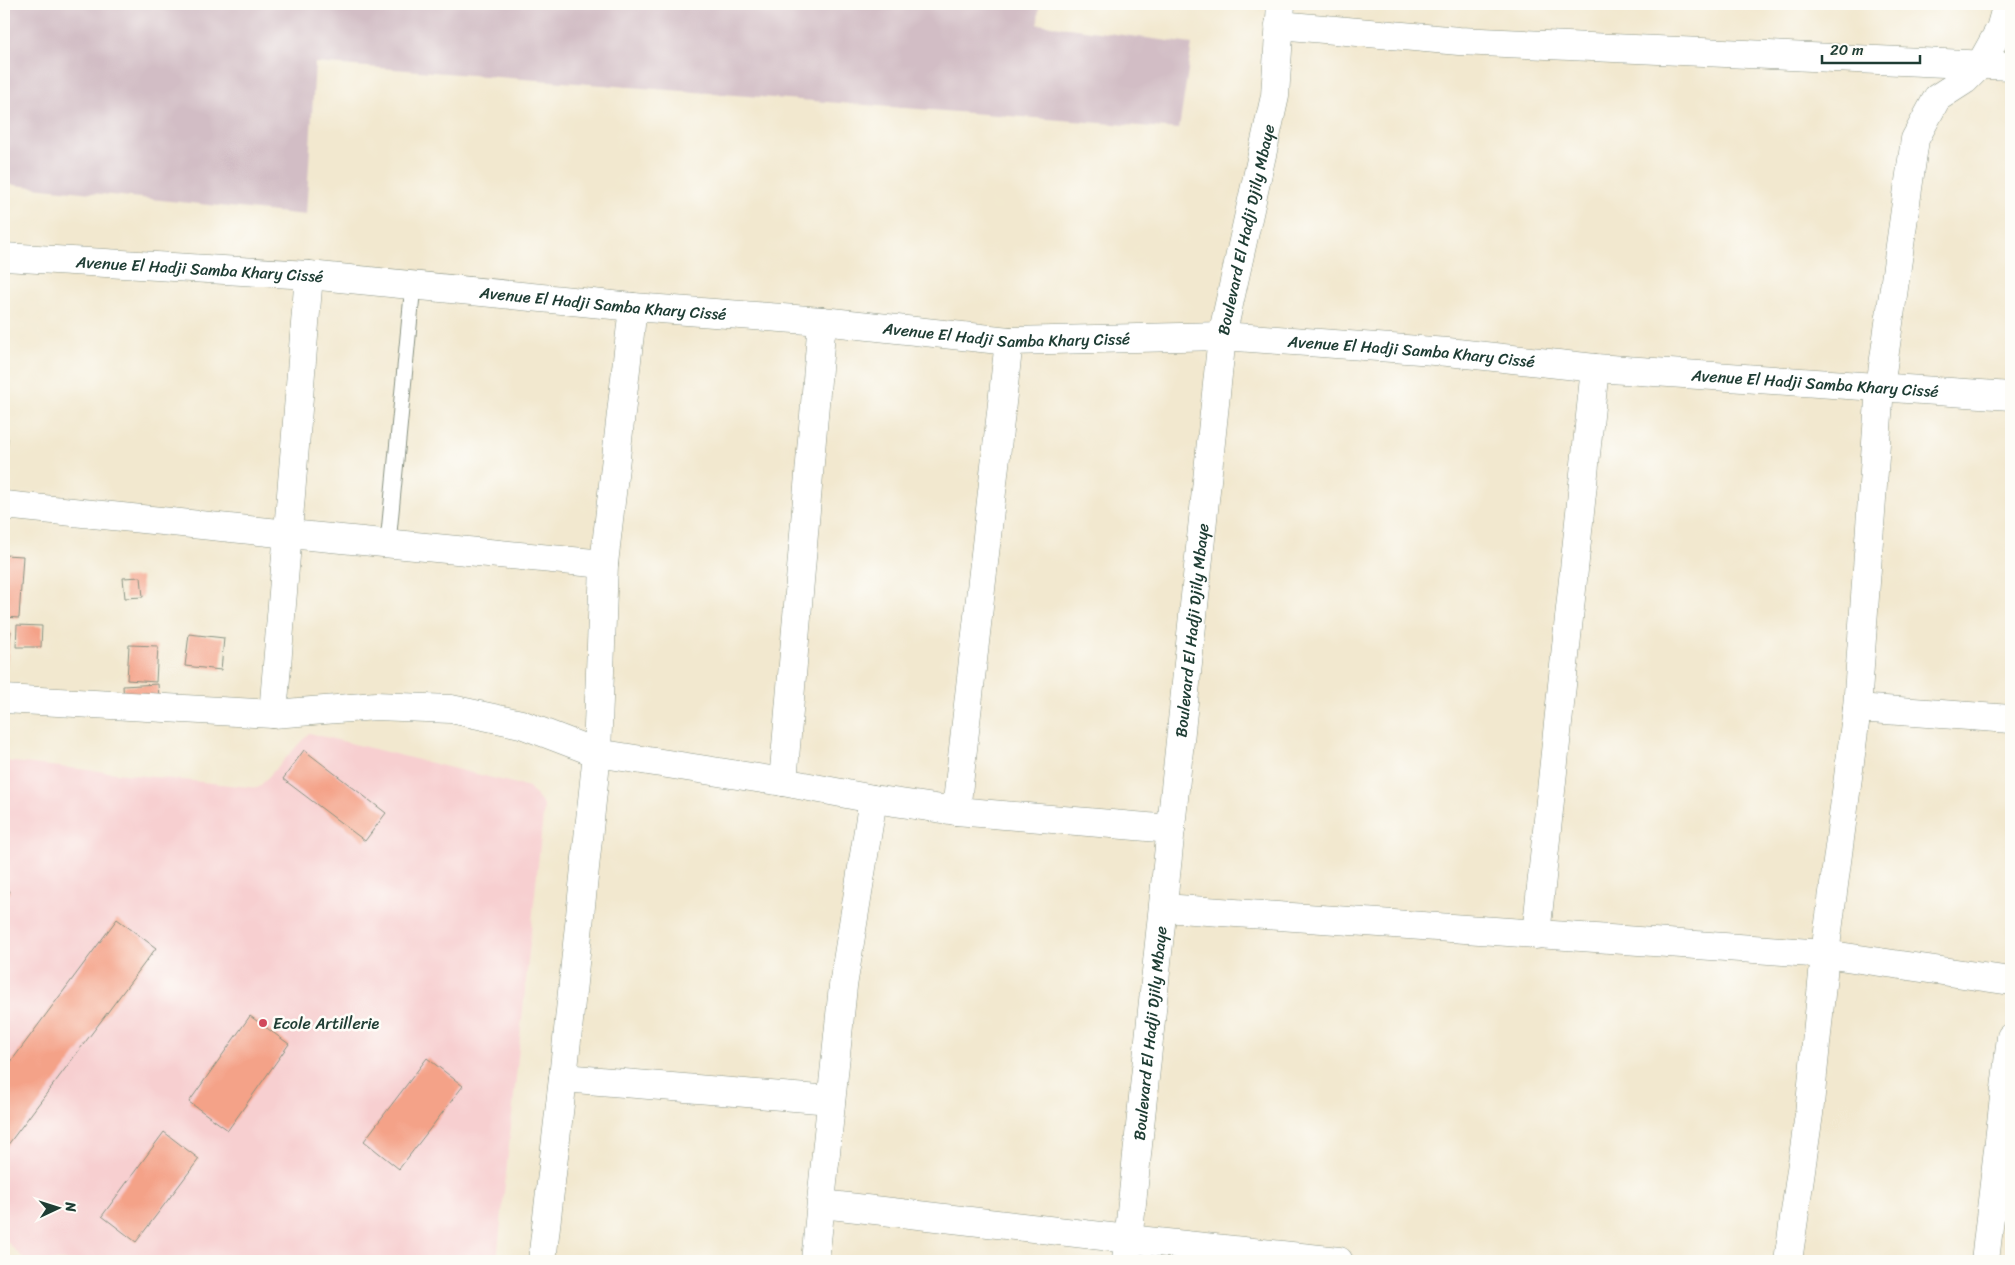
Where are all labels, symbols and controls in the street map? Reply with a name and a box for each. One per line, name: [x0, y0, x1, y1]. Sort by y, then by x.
scale bar: [1822, 32, 1920, 64]
text: 20 m: [1830, 37, 1864, 63]
street label: Boulevard El Hadji Djily Mbaye: [1208, 121, 1283, 338]
street label: Avenue El Hadji Samba Khary Cissé: [74, 247, 325, 291]
street label: Avenue El Hadji Samba Khary Cissé: [477, 277, 728, 328]
street label: Avenue El Hadji Samba Khary Cissé: [881, 313, 1130, 356]
street label: Avenue El Hadji Samba Khary Cissé: [1286, 326, 1536, 376]
street label: Avenue El Hadji Samba Khary Cissé: [1690, 360, 1940, 406]
street label: Boulevard El Hadji Djily Mbaye: [1166, 522, 1217, 739]
street label: Boulevard El Hadji Djily Mbaye: [1124, 925, 1175, 1142]
place label: Ecole Artillerie: [273, 1009, 380, 1038]
marker: Ecole Artillerie: [257, 1017, 269, 1029]
north arrow: [32, 1182, 82, 1232]
text: N: [58, 1200, 83, 1213]

